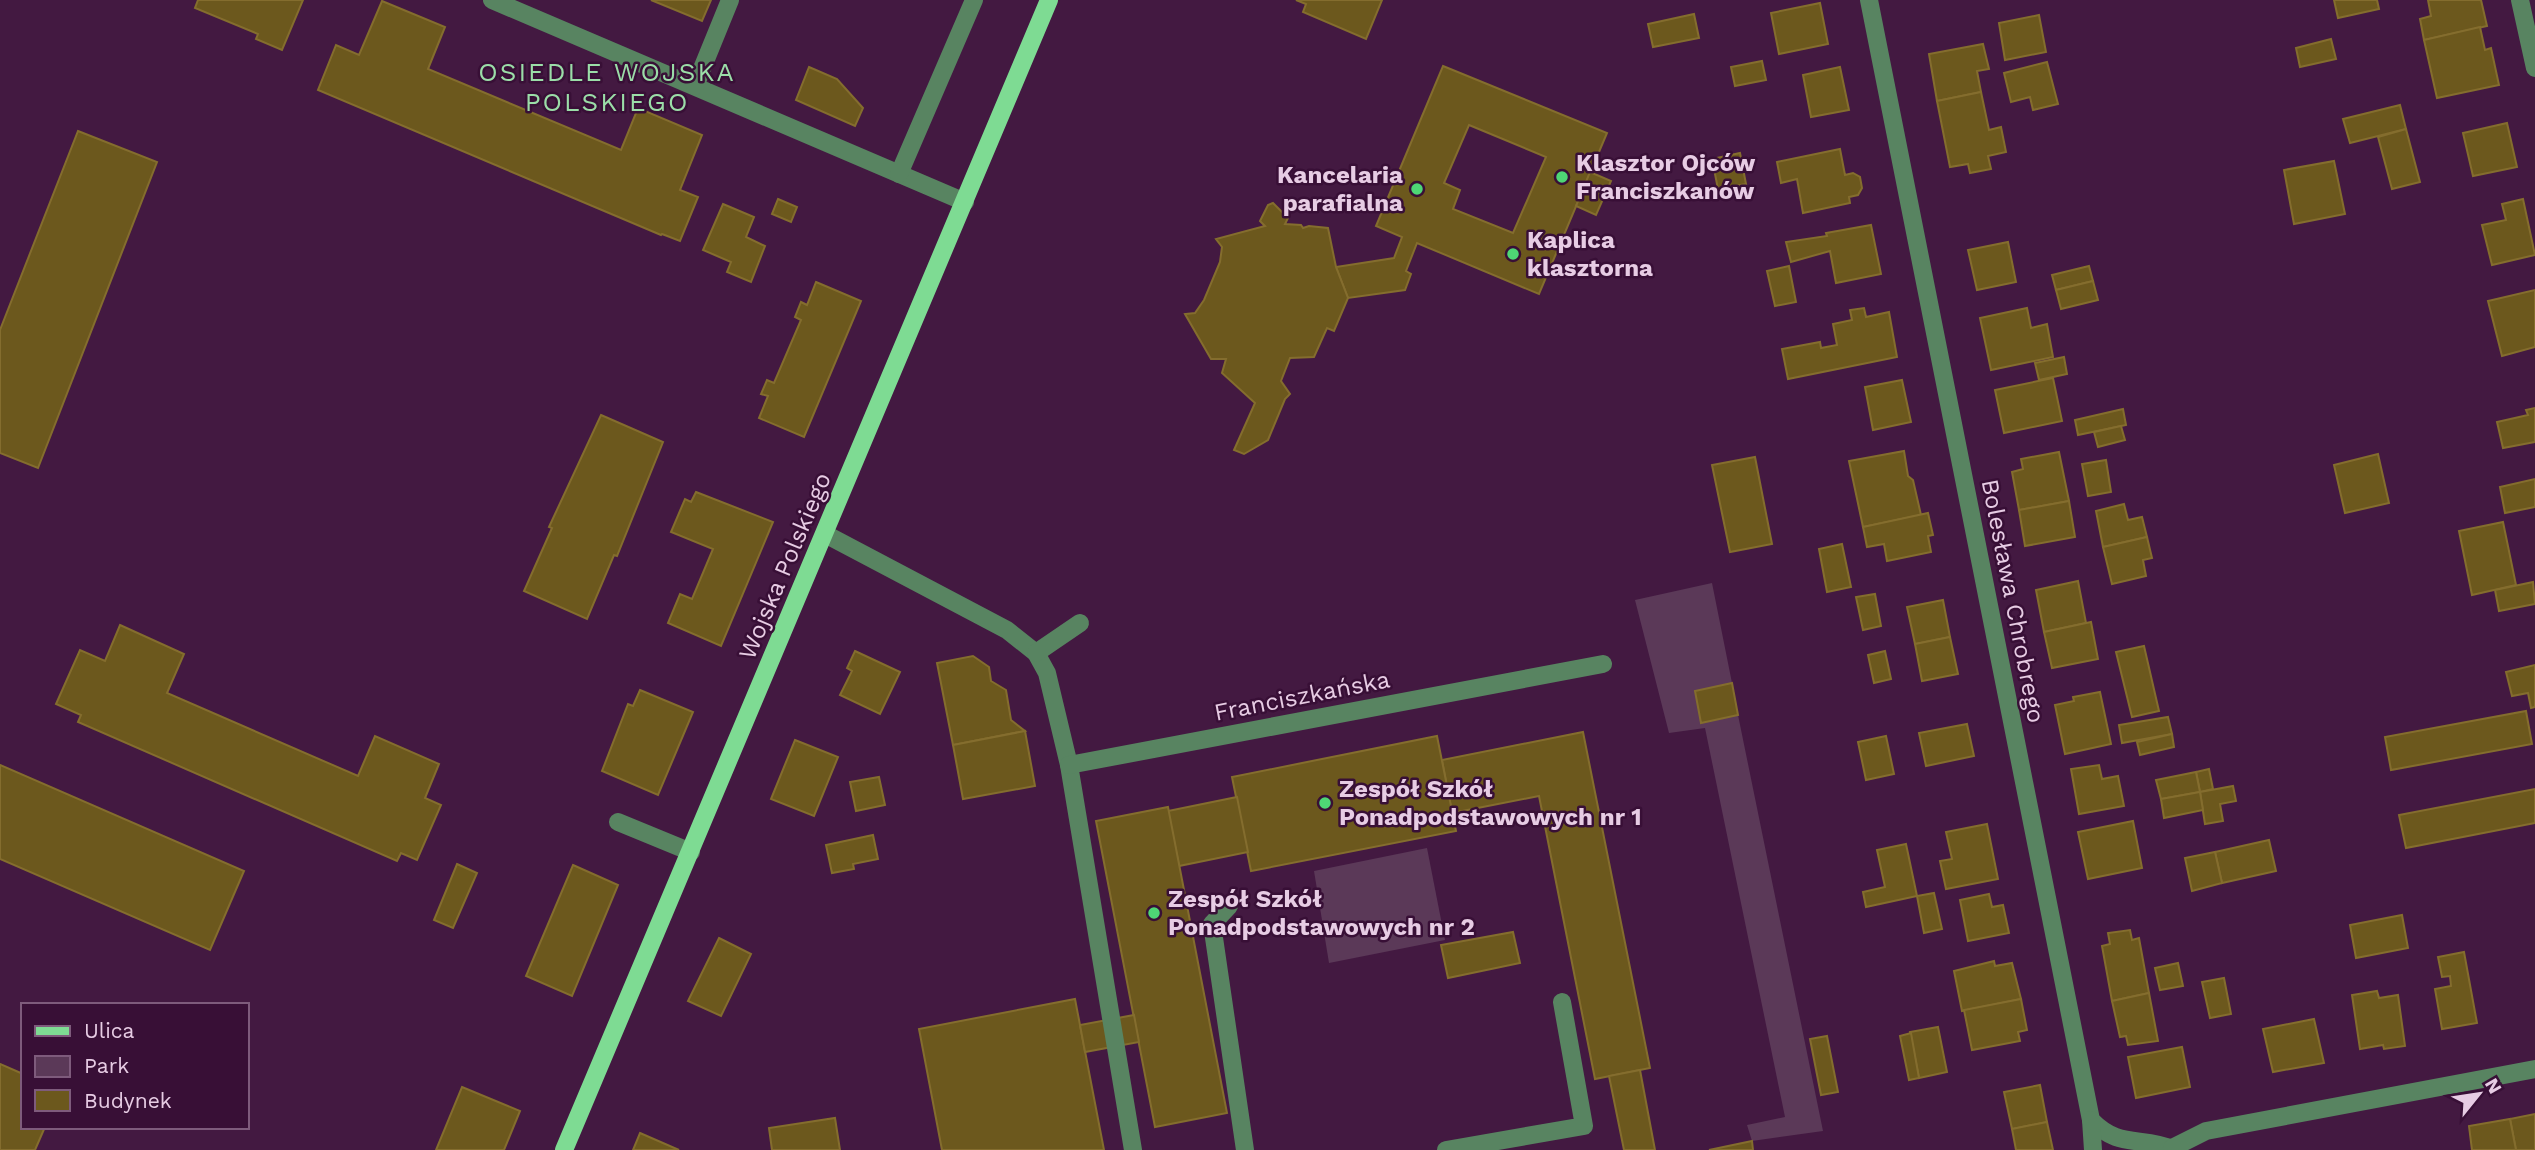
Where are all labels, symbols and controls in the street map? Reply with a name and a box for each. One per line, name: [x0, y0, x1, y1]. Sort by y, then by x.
district label: OSIEDLE WOJSKA POLSKIEGO: [478, 57, 736, 117]
place label: Klasztor Ojców Franciszkanów: [1576, 149, 1756, 205]
place label: Kancelaria parafialna: [1277, 161, 1403, 217]
marker: Klasztor Ojców Franciszkanów: [1554, 169, 1570, 185]
marker: Kancelaria parafialna: [1409, 181, 1425, 197]
place label: Kaplica klasztorna: [1527, 226, 1653, 282]
marker: Kaplica klasztorna: [1505, 246, 1521, 262]
street label: Wojska Polskiego: [733, 468, 837, 664]
street label: Bolesława Chrobrego: [1976, 477, 2050, 725]
street label: Franciszkańska: [1212, 665, 1392, 727]
place label: Zespół Szkół Ponadpodstawowych nr 1: [1339, 775, 1642, 831]
marker: Zespół Szkół Ponadpodstawowych nr 1: [1317, 795, 1333, 811]
place label: Zespół Szkół Ponadpodstawowych nr 2: [1168, 885, 1475, 941]
marker: Zespół Szkół Ponadpodstawowych nr 2: [1146, 905, 1162, 921]
legend: [21, 1003, 248, 1129]
text: Ulica: [84, 1018, 135, 1043]
text: Park: [84, 1053, 129, 1078]
north arrow: [2444, 1059, 2514, 1129]
text: N: [2480, 1074, 2507, 1098]
text: Budynek: [84, 1088, 172, 1113]

